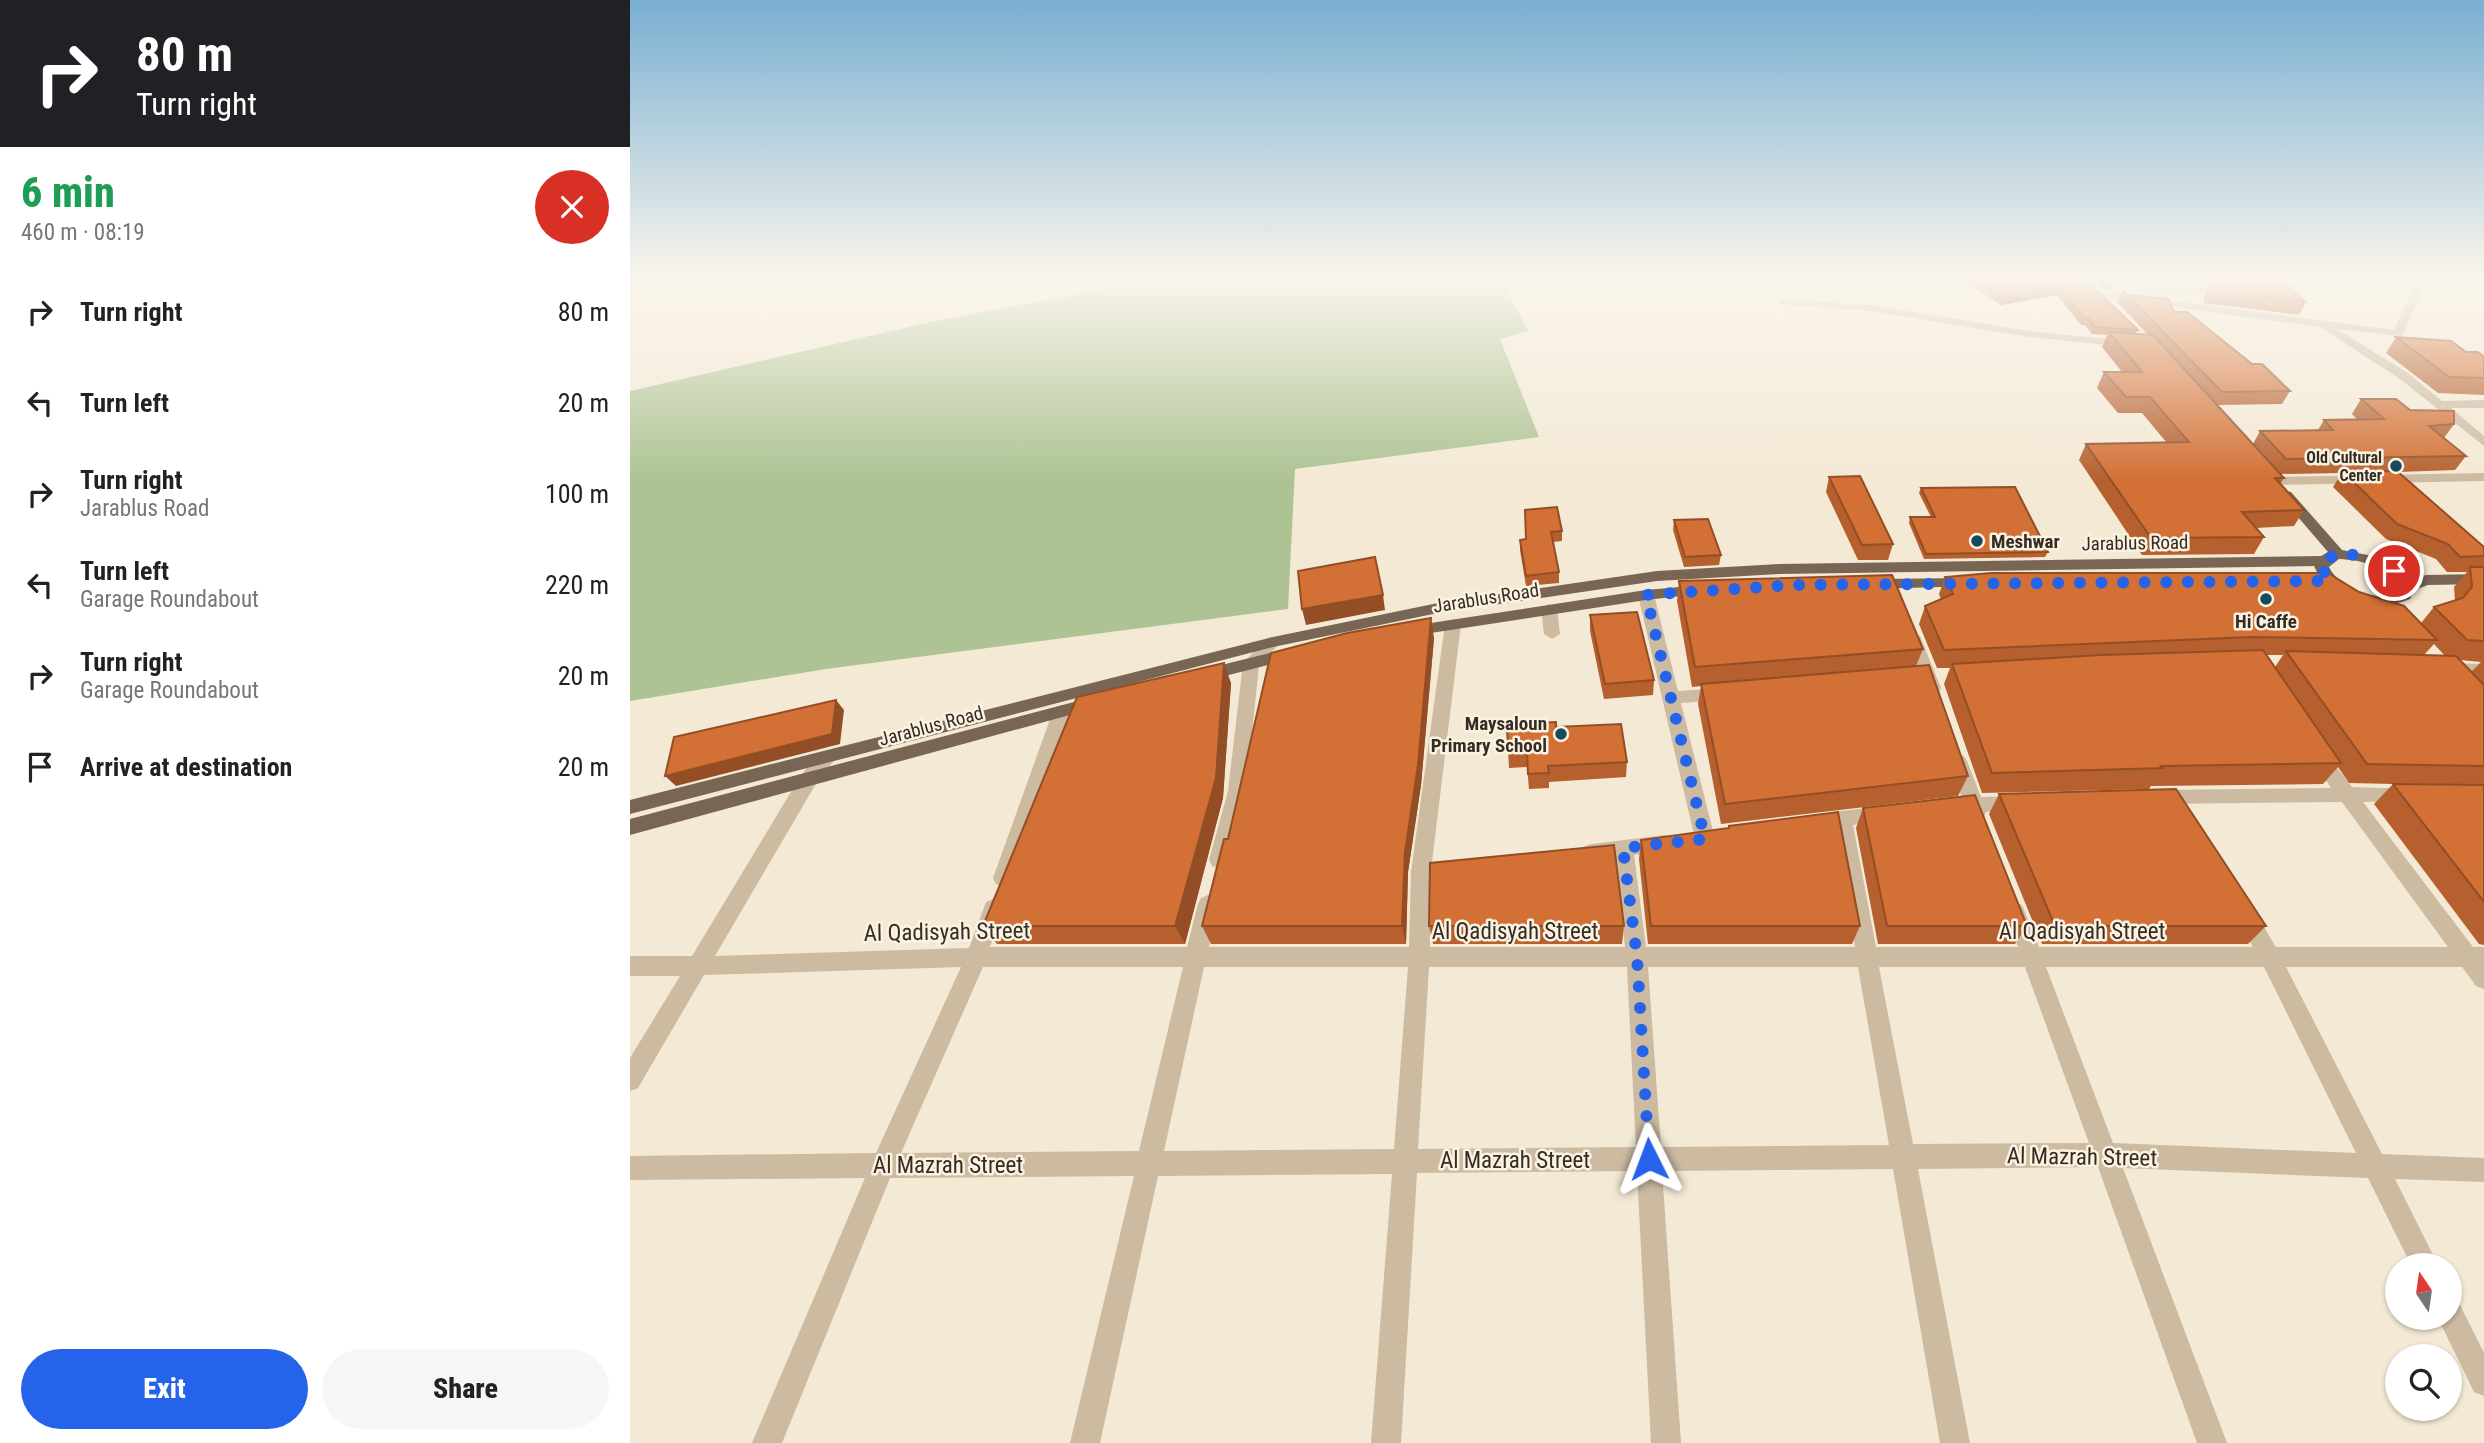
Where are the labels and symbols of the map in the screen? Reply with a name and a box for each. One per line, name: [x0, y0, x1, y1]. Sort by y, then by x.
place label: Old Cultural Center: [2306, 448, 2382, 485]
marker: Old Cultural Center: [2388, 458, 2404, 474]
place label: Meshwar: [1991, 530, 2060, 553]
street label: Jarablus Road: [2081, 531, 2189, 555]
marker: Meshwar: [1969, 533, 1985, 549]
pin: [2364, 541, 2424, 601]
street label: Jarablus Road: [1431, 578, 1541, 618]
marker: Hi Caffe: [2258, 591, 2274, 607]
place label: Hi Caffe: [2235, 610, 2297, 633]
street label: Jarablus Road: [876, 701, 986, 751]
place label: Maysaloun Primary School: [1431, 712, 1547, 757]
marker: Maysaloun Primary School: [1553, 726, 1569, 742]
street label: Al Qadisyah Street: [863, 917, 1031, 947]
street label: Al Qadisyah Street: [1432, 918, 1598, 945]
street label: Al Qadisyah Street: [1999, 918, 2165, 945]
position arrow: [1612, 1122, 1686, 1196]
street label: Al Mazrah Street: [2007, 1142, 2157, 1172]
street label: Al Mazrah Street: [1440, 1147, 1590, 1174]
street label: Al Mazrah Street: [873, 1152, 1023, 1179]
north arrow: [2385, 1253, 2462, 1330]

